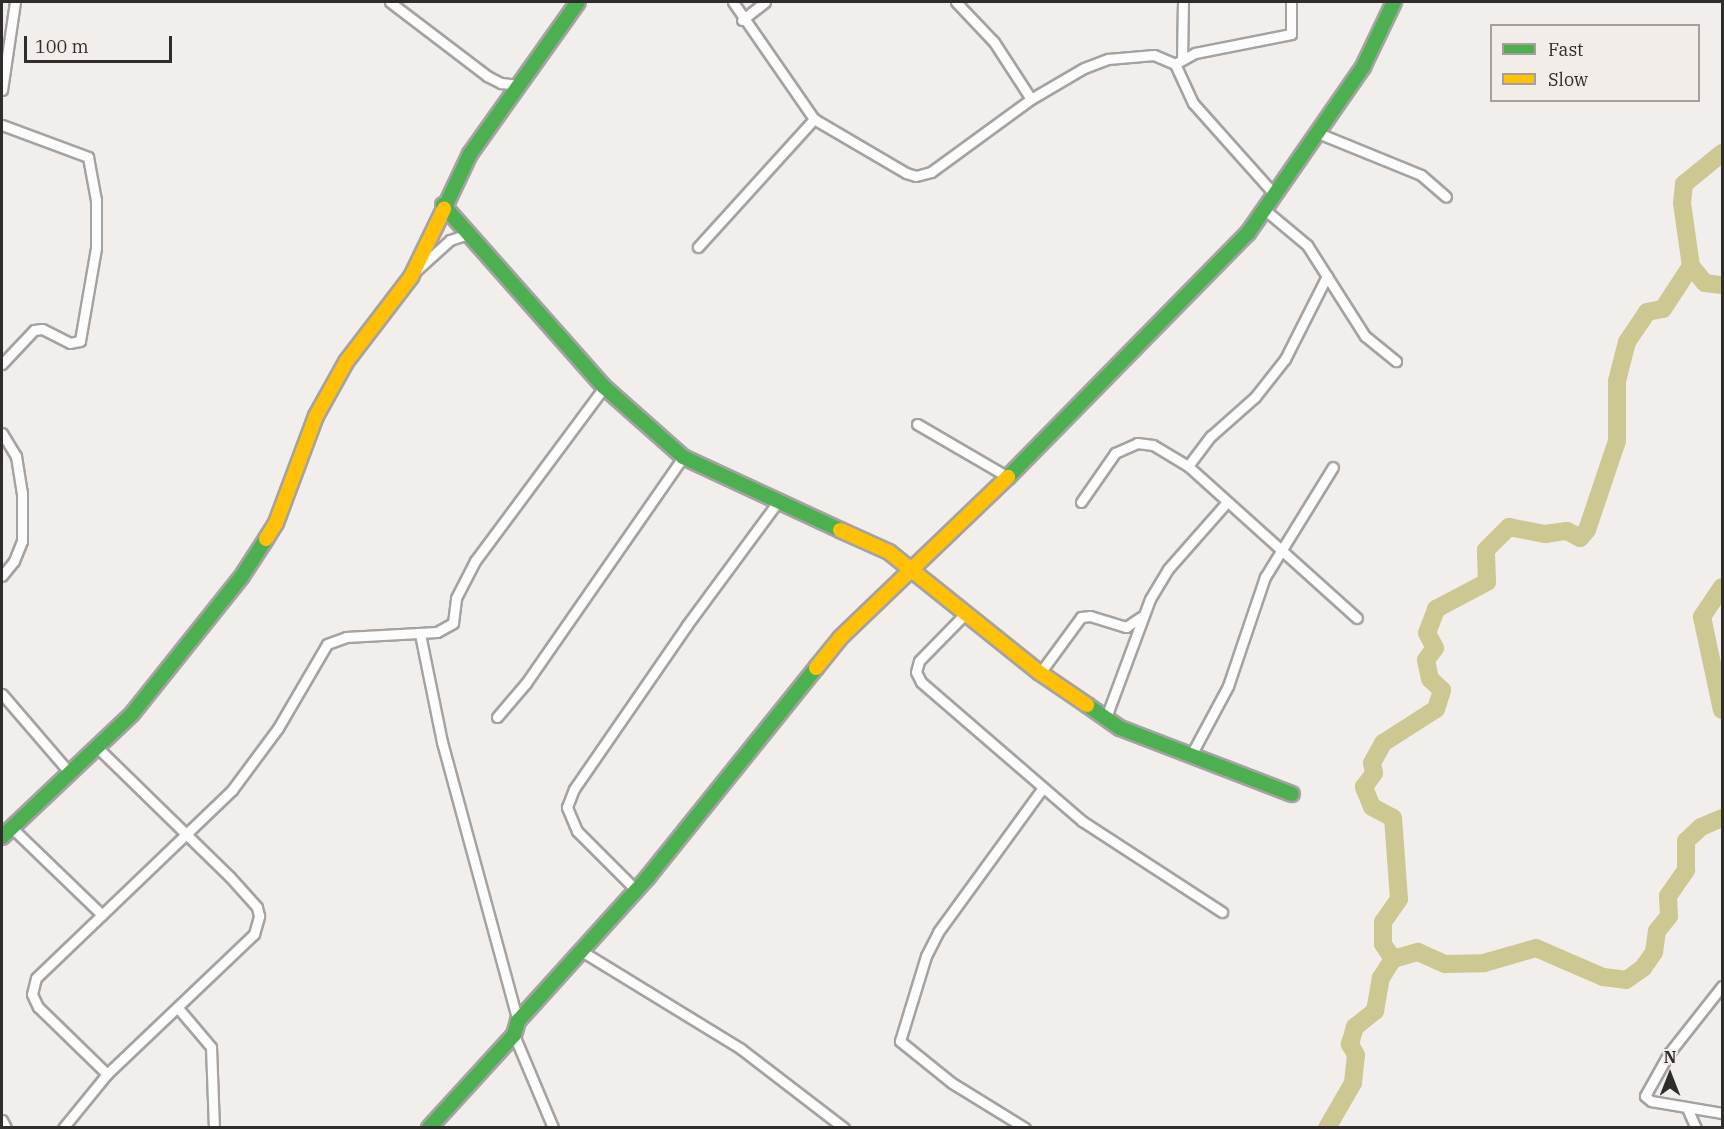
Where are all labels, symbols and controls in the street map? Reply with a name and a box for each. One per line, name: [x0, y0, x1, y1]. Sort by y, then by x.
scale bar: [27, 24, 176, 62]
legend: [1490, 24, 1700, 102]
text: 100 m: [35, 35, 89, 58]
text: Fast: [1548, 38, 1583, 61]
text: Slow: [1548, 68, 1588, 91]
north arrow: [1640, 1045, 1700, 1105]
text: N: [1664, 1047, 1676, 1067]

